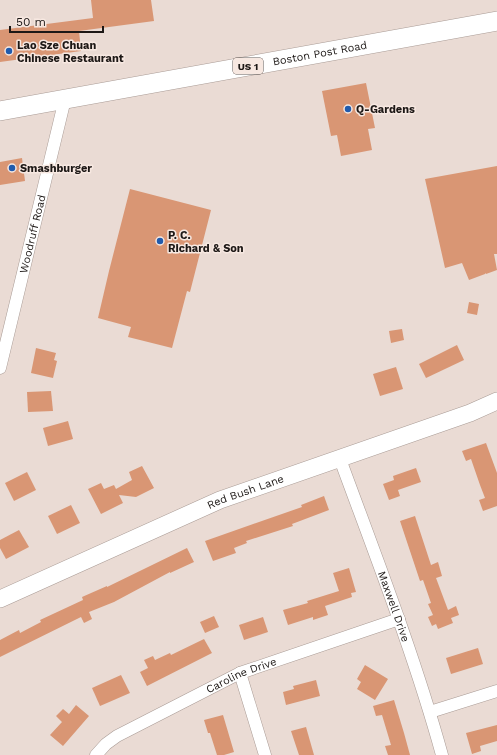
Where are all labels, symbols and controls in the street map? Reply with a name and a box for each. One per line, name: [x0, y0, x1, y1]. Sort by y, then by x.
scale bar: [10, 8, 103, 34]
text: 50 m: [16, 15, 46, 29]
street label: Boston Post Road: [272, 38, 368, 68]
place label: Lao Sze Chuan Chinese Restaurant: [17, 39, 124, 65]
marker: Lao Sze Chuan Chinese Restaurant: [4, 46, 14, 56]
road number: US 1: [233, 58, 263, 74]
place label: Q-Gardens: [356, 103, 415, 116]
marker: Q-Gardens: [343, 104, 353, 114]
place label: Smashburger: [20, 162, 92, 175]
marker: Smashburger: [7, 163, 17, 173]
street label: Woodruff Road: [17, 193, 48, 275]
place label: P. C. Richard & Son: [168, 229, 244, 255]
marker: P. C. Richard & Son: [155, 236, 165, 246]
street label: Red Bush Lane: [205, 472, 285, 511]
street label: Maxwell Drive: [375, 569, 413, 644]
street label: Caroline Drive: [204, 655, 278, 696]

